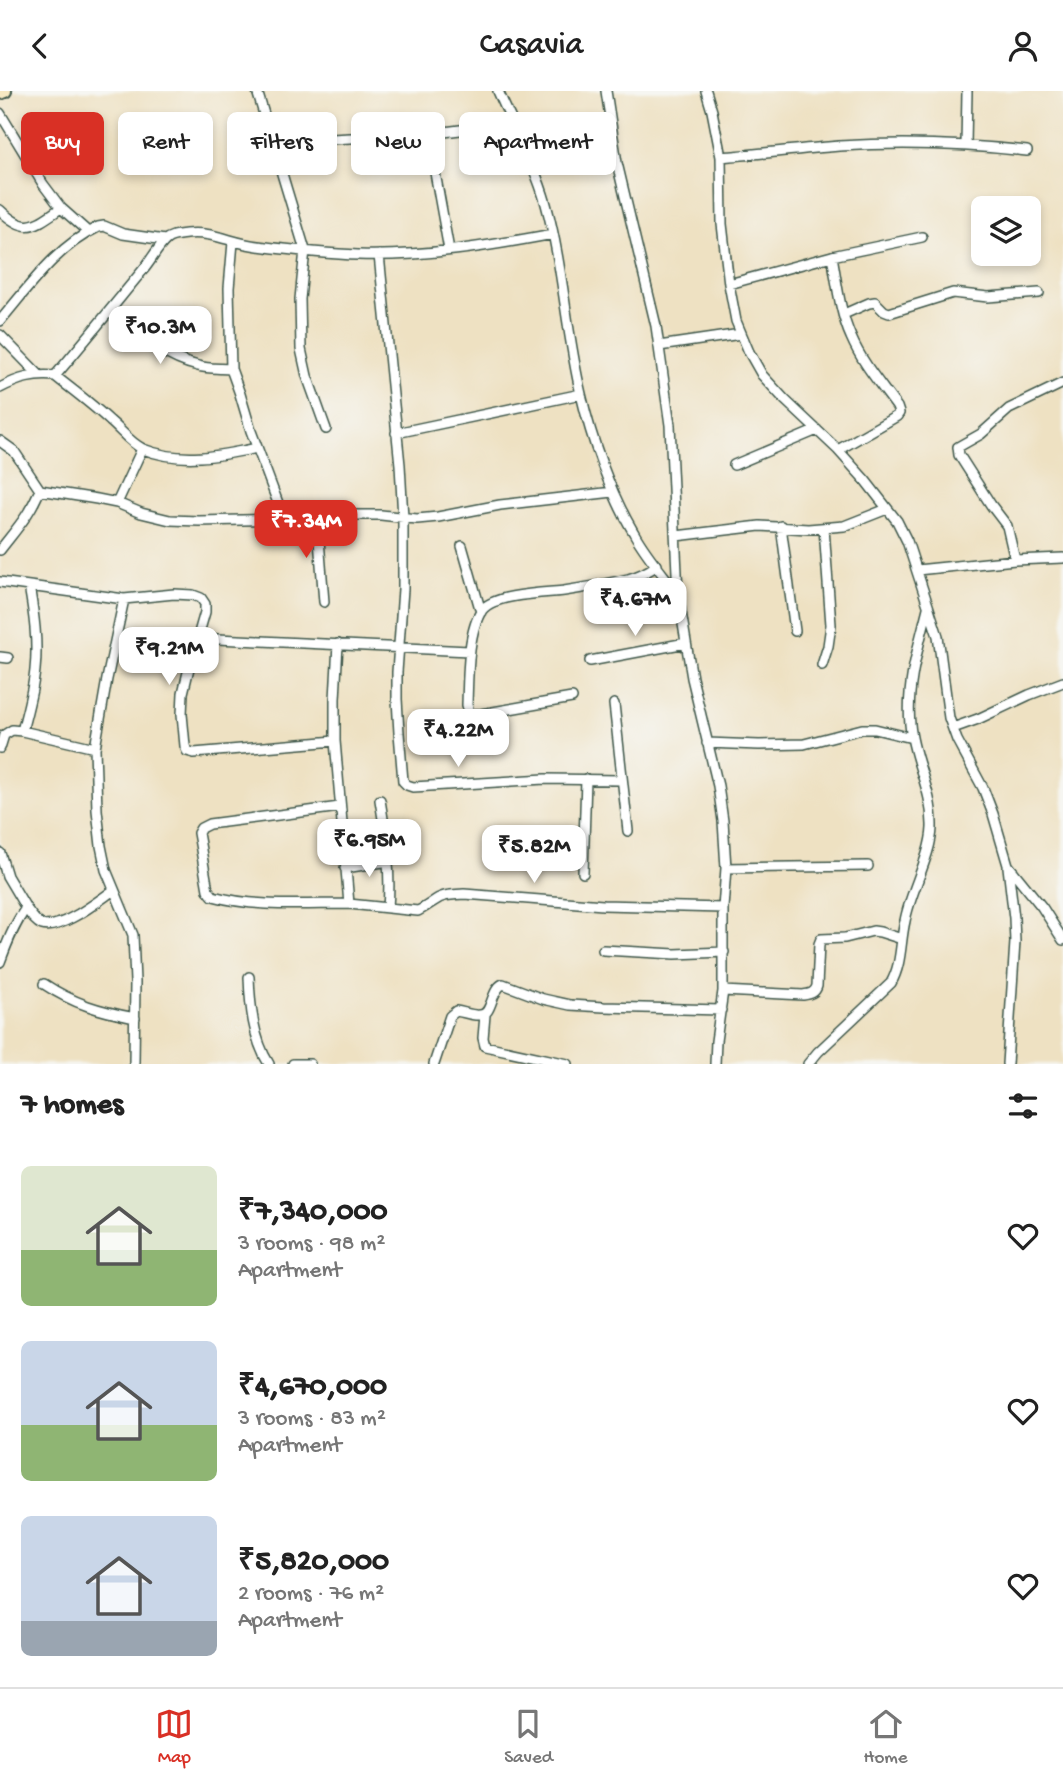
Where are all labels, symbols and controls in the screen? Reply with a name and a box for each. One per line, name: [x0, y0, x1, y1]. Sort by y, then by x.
icon: back: [21, 27, 59, 65]
text: Casavia: [480, 27, 583, 65]
icon: person: [1004, 27, 1042, 65]
chip: Buy: [21, 112, 104, 175]
chip: Rent: [118, 112, 213, 175]
chip: Filters: [227, 112, 337, 175]
chip: New: [351, 112, 445, 175]
chip: Apartment: [459, 112, 616, 175]
map controls: [971, 196, 1041, 266]
button: layers: [971, 196, 1041, 266]
pin: ₹10.3M: [103, 307, 217, 366]
text: ₹10.3M: [125, 315, 195, 342]
pin: ₹7.34M: [249, 501, 363, 560]
text: ₹7.34M: [270, 509, 342, 536]
pin: ₹4.67M: [578, 579, 692, 638]
text: ₹4.67M: [600, 587, 670, 614]
pin: ₹9.21M: [112, 627, 226, 687]
text: ₹9.21M: [135, 636, 203, 663]
pin: ₹4.22M: [401, 709, 515, 769]
text: ₹4.22M: [423, 718, 493, 745]
pin: ₹6.95M: [312, 819, 426, 879]
pin: ₹5.82M: [477, 825, 591, 885]
text: ₹6.95M: [333, 828, 405, 855]
text: ₹5.82M: [498, 834, 570, 861]
icon: filters: [1004, 1087, 1042, 1125]
text: 7 homes: [21, 1089, 123, 1124]
icon: home: [77, 1194, 161, 1278]
text: ₹7,340,000: [238, 1196, 388, 1231]
icon: heart: [1004, 1217, 1042, 1255]
text: 3 rooms · 98 m²: [238, 1231, 385, 1258]
text: Apartment: [238, 1258, 342, 1285]
icon: home: [77, 1369, 161, 1453]
text: ₹4,670,000: [238, 1371, 387, 1406]
icon: heart: [1004, 1392, 1042, 1430]
text: 3 rooms · 83 m²: [238, 1406, 386, 1433]
text: Apartment: [238, 1433, 342, 1460]
icon: home: [77, 1544, 161, 1628]
text: ₹5,820,000: [238, 1546, 389, 1581]
icon: heart: [1004, 1567, 1042, 1605]
text: 2 rooms · 76 m²: [238, 1581, 384, 1608]
text: Apartment: [238, 1608, 342, 1635]
tab: Map: [155, 1705, 193, 1770]
tab: Saved: [504, 1705, 553, 1770]
tab: Home: [864, 1705, 908, 1770]

